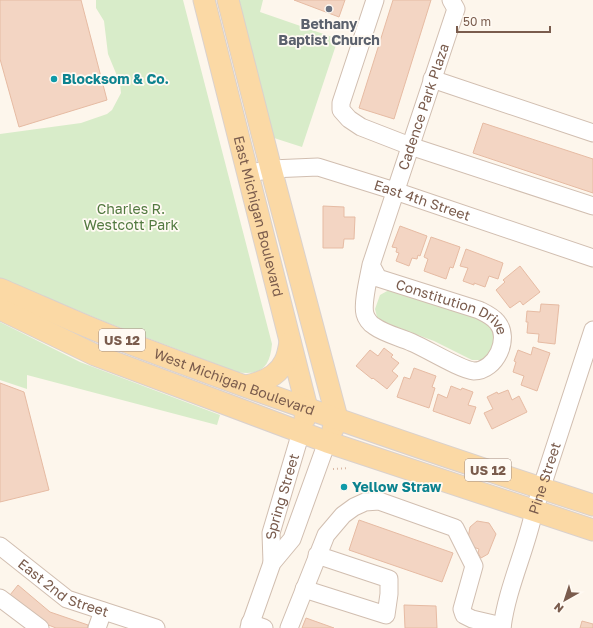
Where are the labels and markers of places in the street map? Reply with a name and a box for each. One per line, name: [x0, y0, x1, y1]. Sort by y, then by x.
marker: Bethany Baptist Church: [324, 4, 334, 14]
place label: Bethany Baptist Church: [278, 15, 380, 48]
place label: Blocksom & Co.: [62, 70, 169, 87]
marker: Blocksom & Co.: [49, 74, 59, 84]
place label: Yellow Straw: [352, 478, 442, 495]
marker: Yellow Straw: [339, 482, 349, 492]

